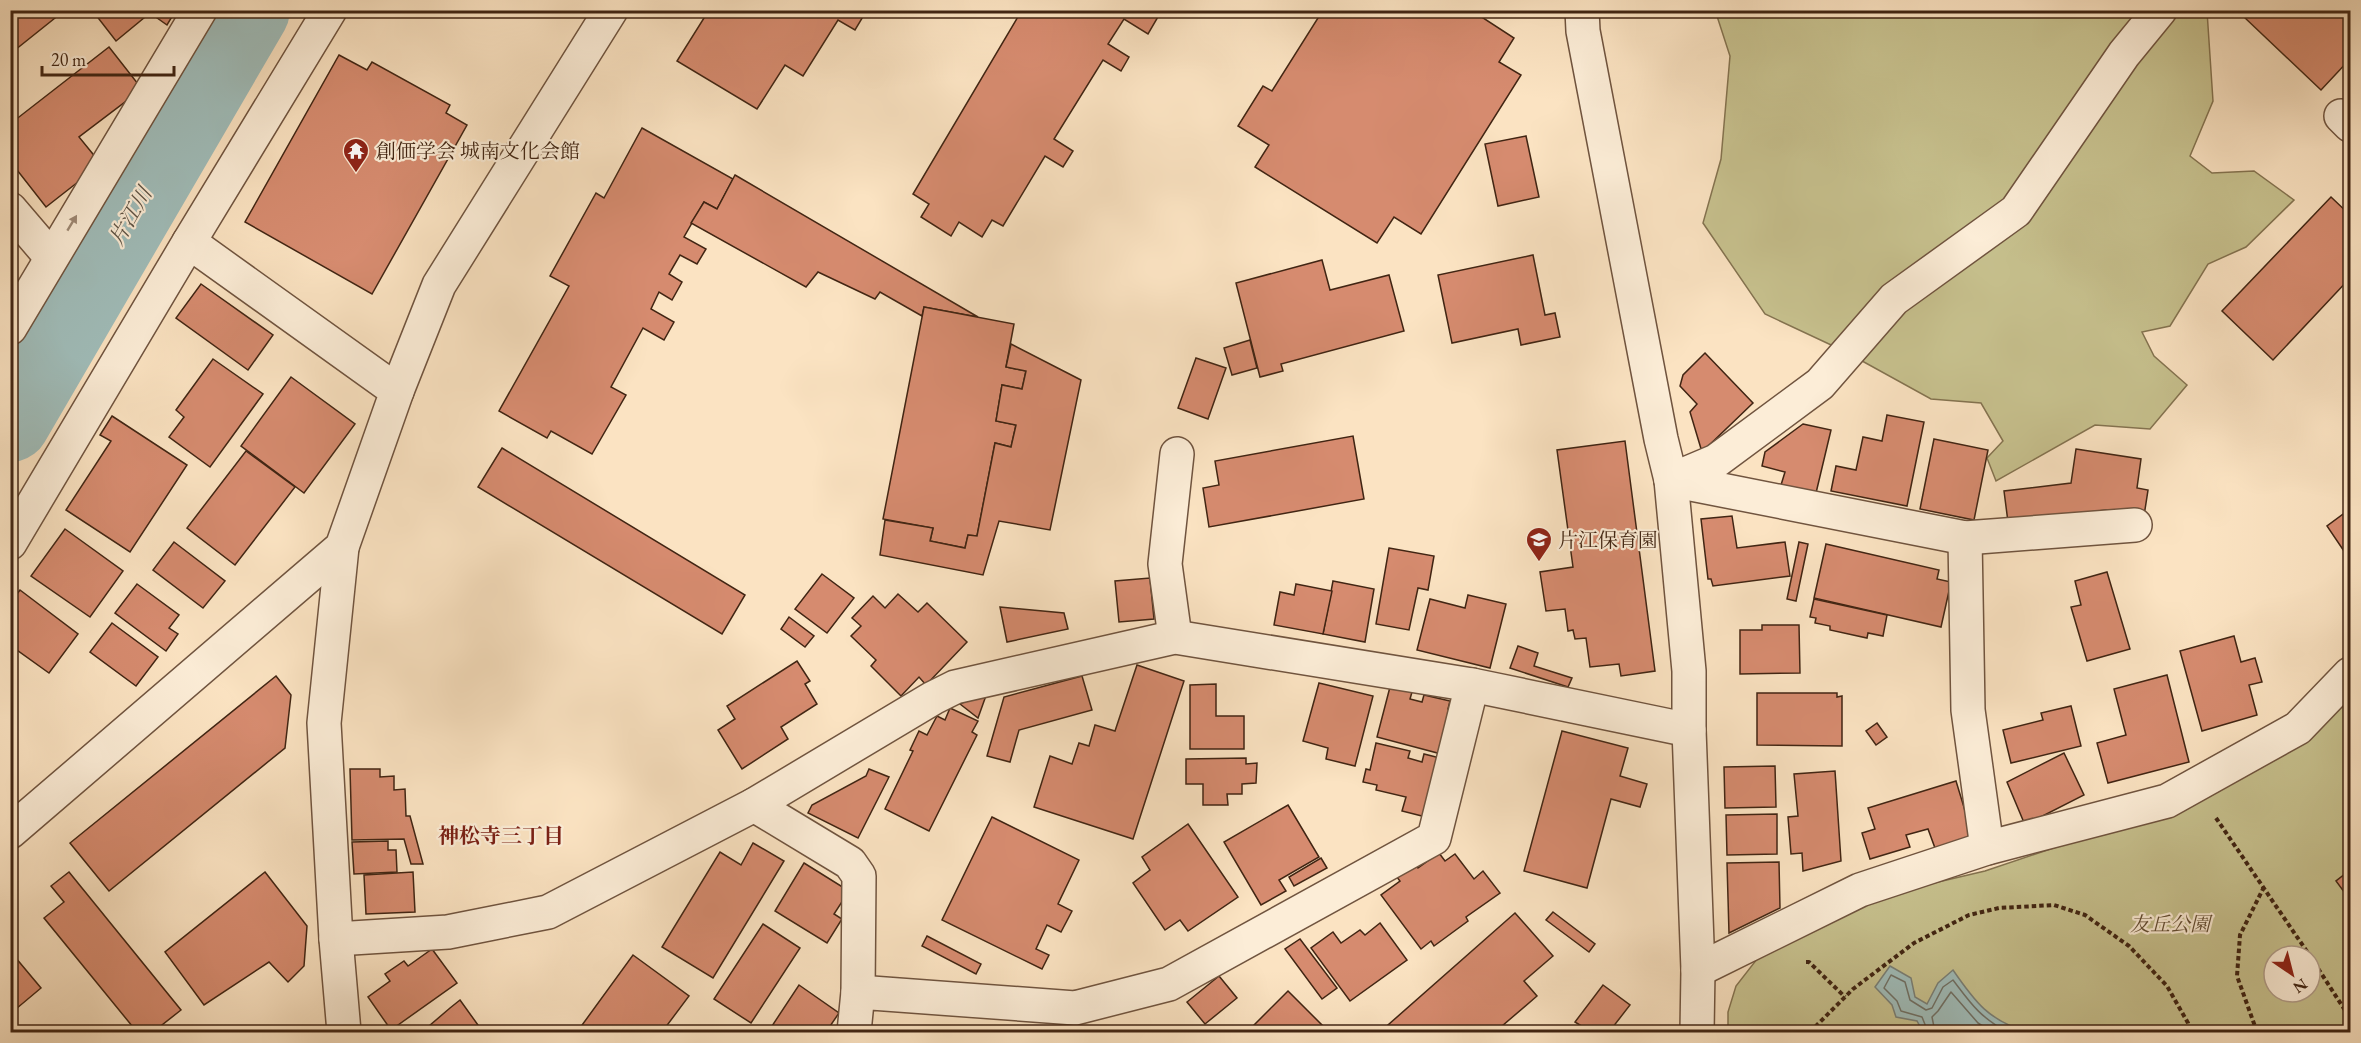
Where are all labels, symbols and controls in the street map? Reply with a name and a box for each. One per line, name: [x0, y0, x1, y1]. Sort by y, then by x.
scale bar: [42, 39, 174, 77]
text: 20 m: [51, 48, 86, 71]
temple icon: 創価学会 城南文化会館: [341, 136, 371, 174]
place label: 創価学会 城南文化会館: [376, 138, 580, 164]
water label: 片江川: [103, 180, 158, 250]
one-way arrow: [66, 215, 77, 231]
school or university icon: 片江保育園: [1524, 525, 1554, 563]
place label: 片江保育園: [1558, 527, 1658, 553]
district label: 神松寺三丁目: [438, 822, 564, 849]
park label: 友丘公園: [2130, 911, 2213, 937]
north arrow: [2262, 944, 2322, 1004]
text: N: [2289, 974, 2312, 998]

